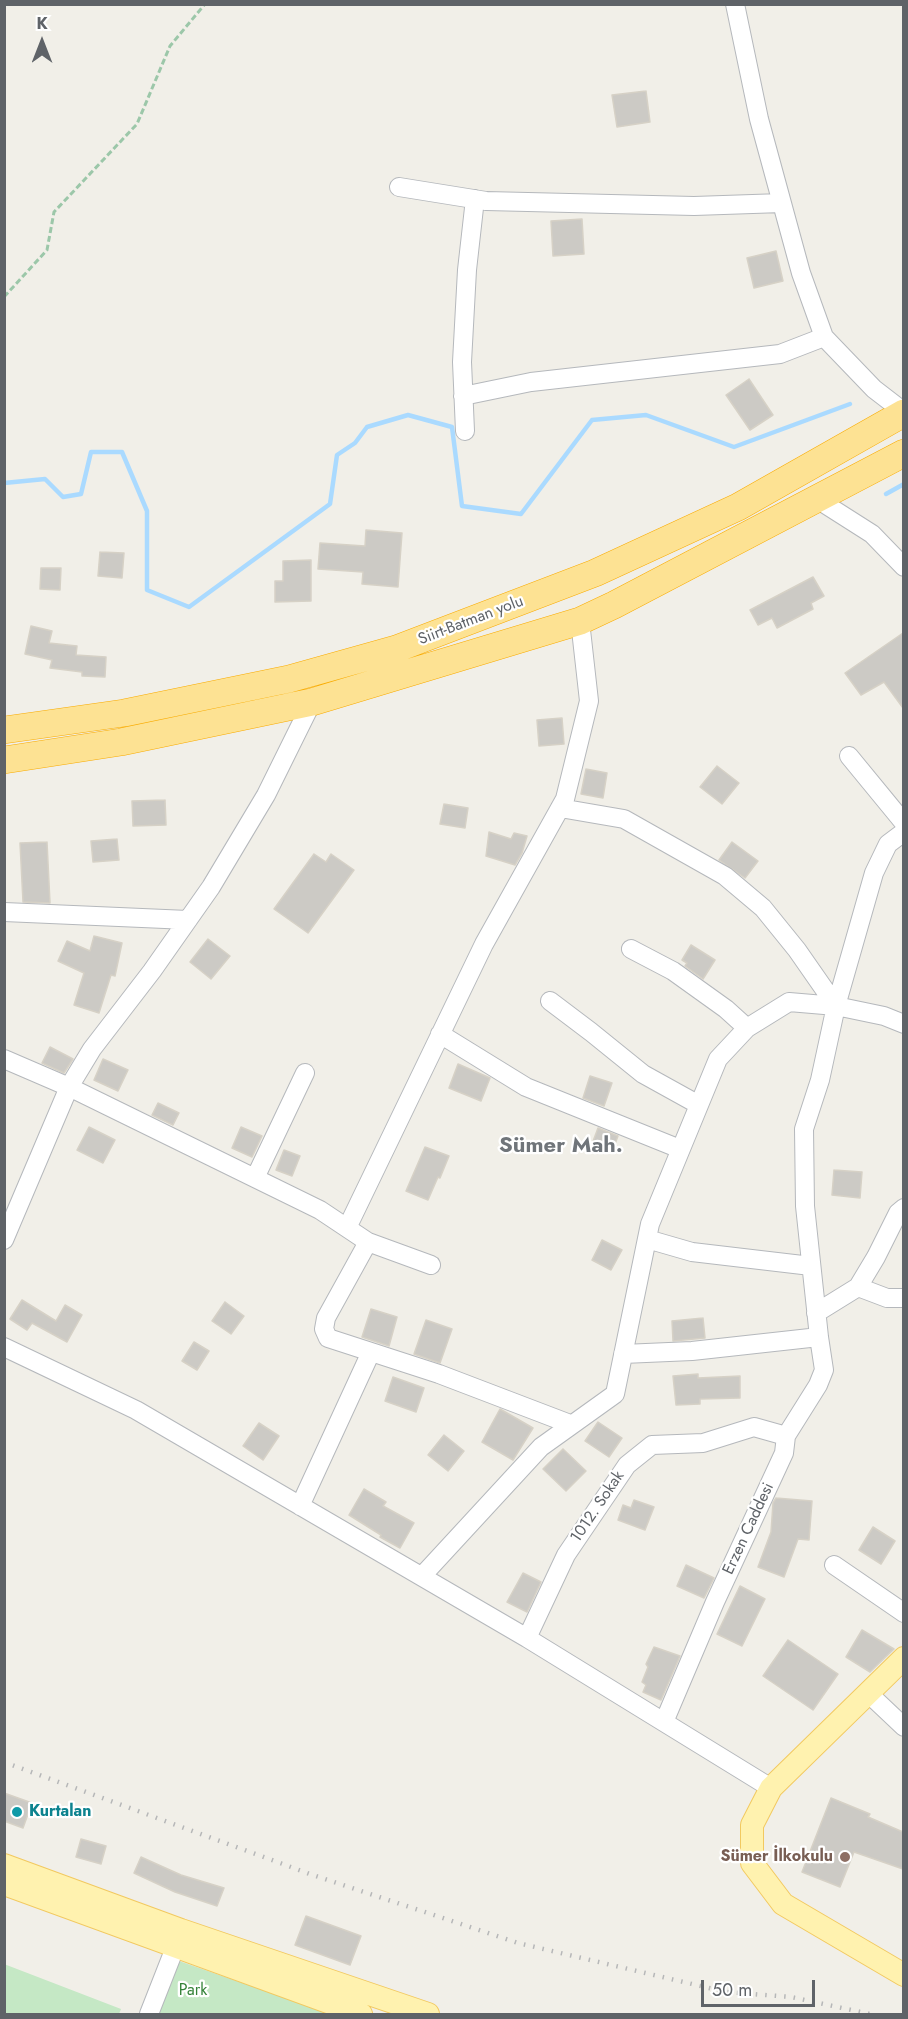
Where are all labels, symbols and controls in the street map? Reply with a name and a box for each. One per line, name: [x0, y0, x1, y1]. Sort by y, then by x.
north arrow: [12, 12, 72, 72]
text: K: [36, 12, 48, 35]
street label: Siirt-Batman yolu: [416, 592, 526, 650]
district label: Sümer Mah.: [499, 1134, 623, 1160]
street label: 1012. Sokak: [567, 1468, 629, 1546]
street label: Erzen Caddesi: [719, 1480, 779, 1578]
place label: Kurtalan: [29, 1802, 91, 1822]
marker: Kurtalan: [10, 1805, 24, 1819]
place label: Sümer İlkokulu: [720, 1847, 833, 1867]
marker: Sümer İlkokulu: [838, 1850, 852, 1864]
scale bar: [704, 1968, 818, 2006]
text: 50 m: [712, 1977, 752, 2003]
park label: Park: [179, 1981, 207, 2001]

